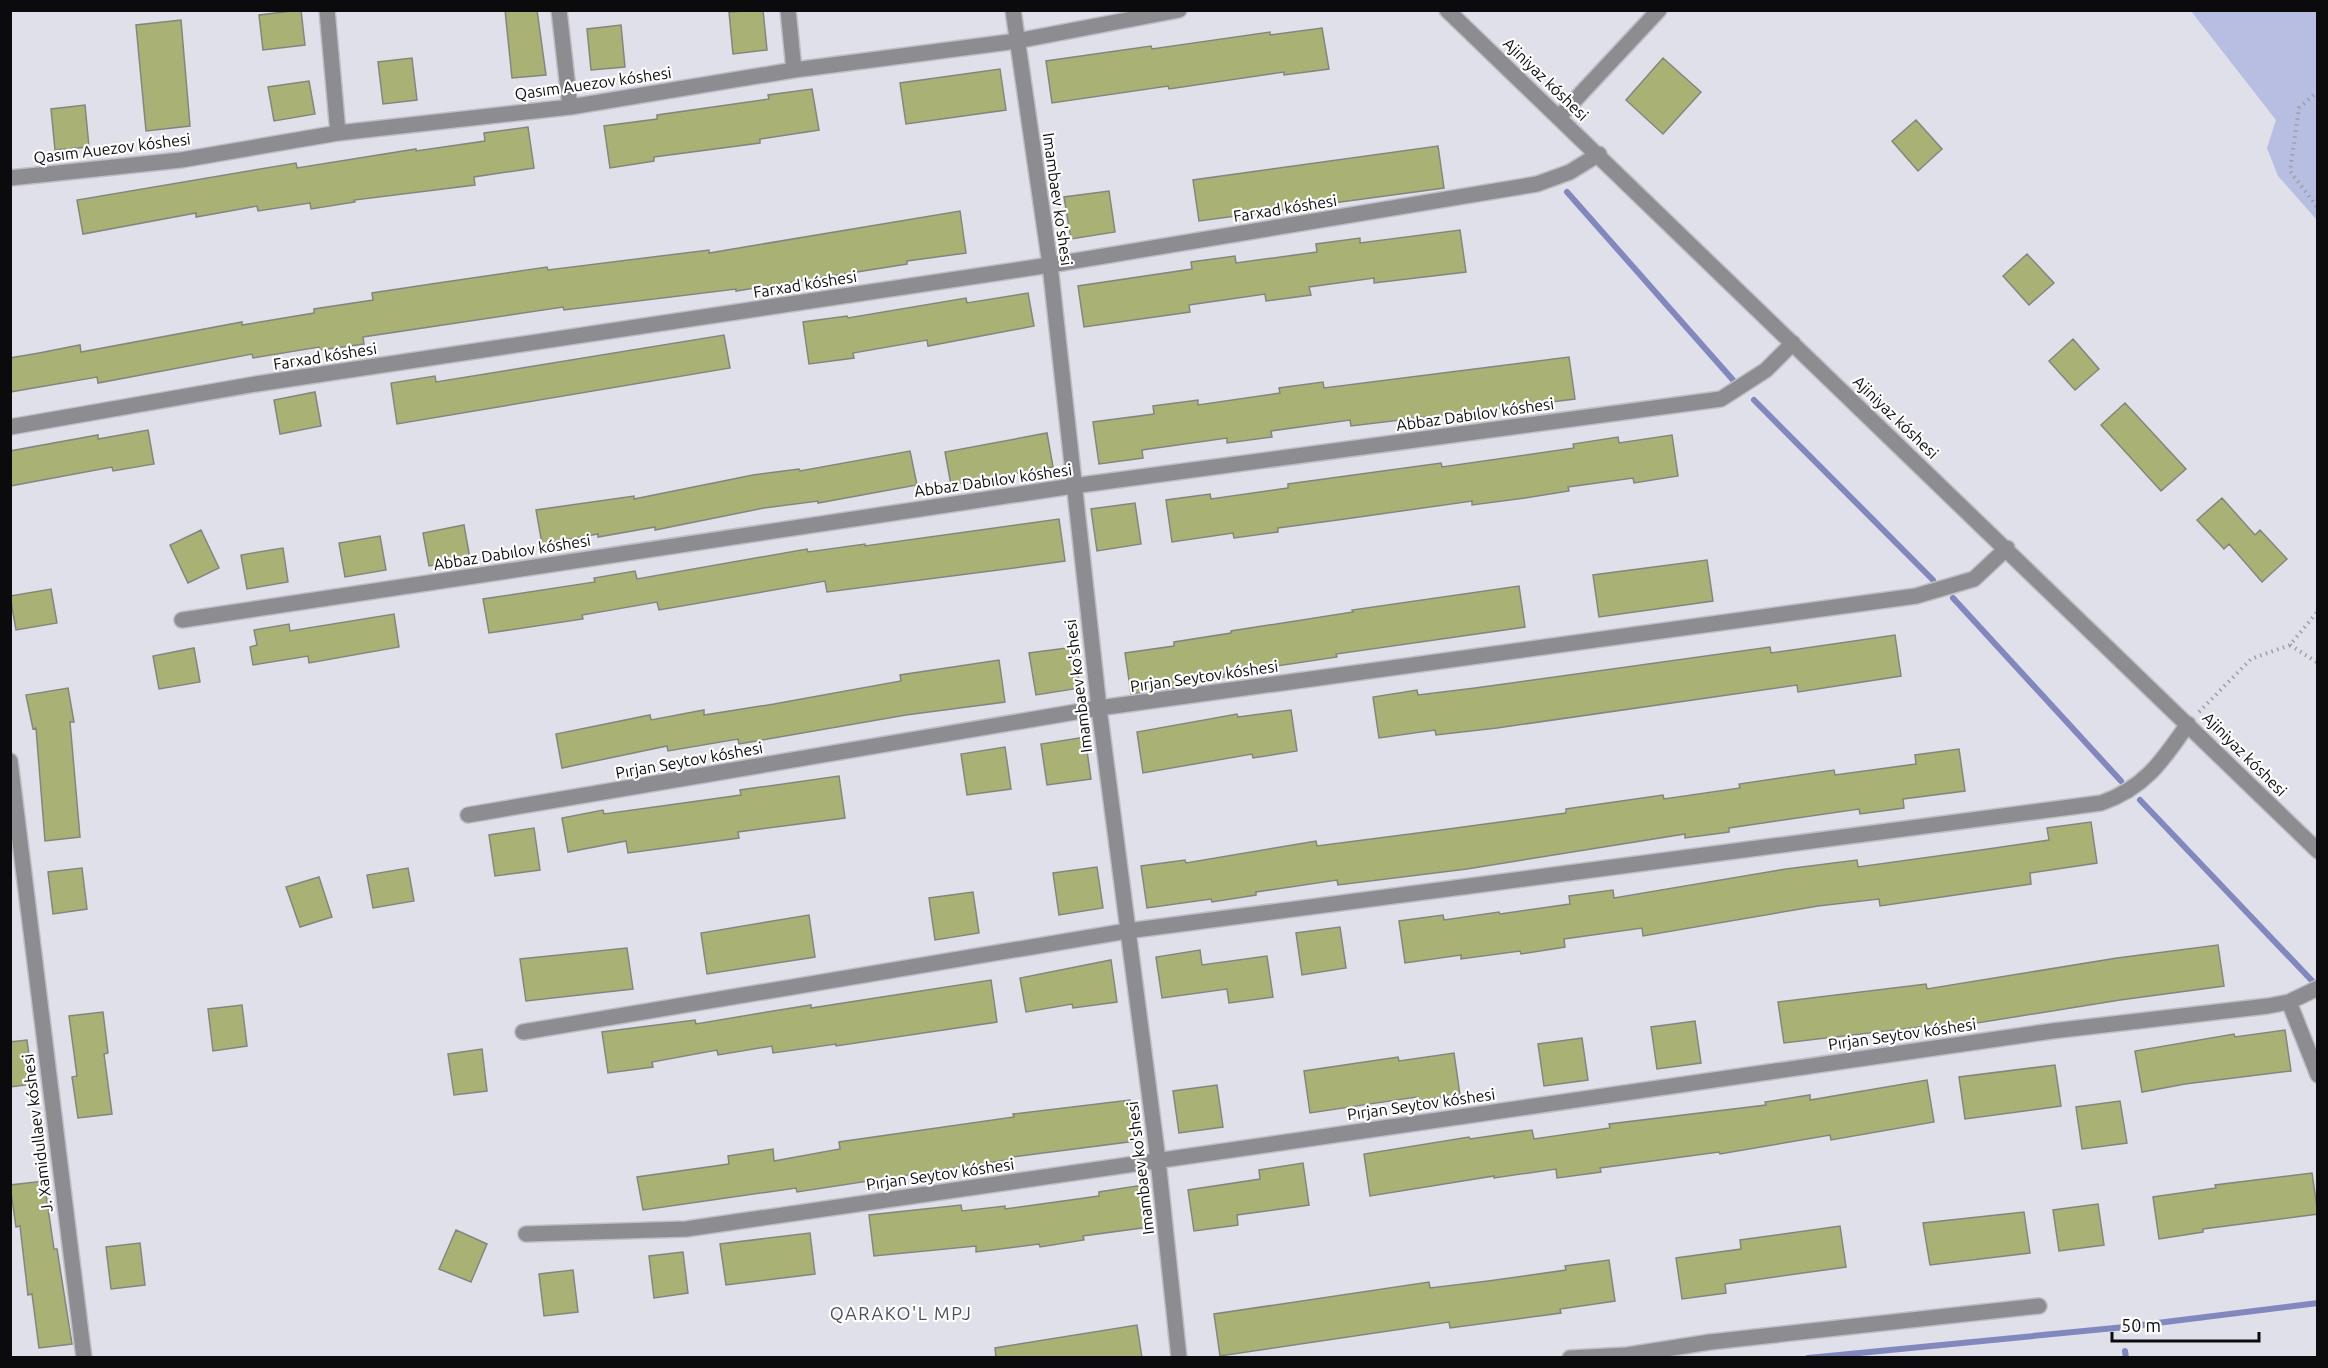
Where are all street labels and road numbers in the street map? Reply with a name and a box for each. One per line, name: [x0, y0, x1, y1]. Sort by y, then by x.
street label: Ajiniyaz kóshesi: [1500, 34, 1592, 124]
street label: Qasım Auezov kóshesi: [513, 63, 673, 103]
street label: Qasım Auezov kóshesi: [32, 129, 192, 167]
street label: Imambaev ko'shesi: [1040, 131, 1076, 267]
street label: Farxad kóshesi: [1232, 191, 1338, 225]
street label: Farxad kóshesi: [752, 267, 858, 301]
street label: Farxad kóshesi: [272, 339, 378, 373]
street label: Ajiniyaz kóshesi: [1850, 372, 1942, 462]
street label: Abbaz Dabılov kóshesi: [1395, 394, 1555, 434]
street label: Abbaz Dabılov kóshesi: [913, 460, 1073, 500]
street label: Abbaz Dabılov kóshesi: [432, 531, 592, 573]
street label: Imambaev ko'shesi: [1061, 618, 1095, 754]
street label: Pırjan Seytov kóshesi: [1129, 657, 1279, 695]
street label: Ajiniyaz kóshesi: [2199, 708, 2291, 800]
street label: Pırjan Seytov kóshesi: [614, 738, 764, 782]
street label: Pırjan Seytov kóshesi: [1827, 1015, 1977, 1053]
street label: J. Xamidullaev kóshesi: [18, 1053, 56, 1213]
street label: Pırjan Seytov kóshesi: [1346, 1085, 1496, 1123]
street label: Imambaev ko'shesi: [1123, 1100, 1157, 1236]
street label: Pırjan Seytov kóshesi: [865, 1155, 1015, 1193]

